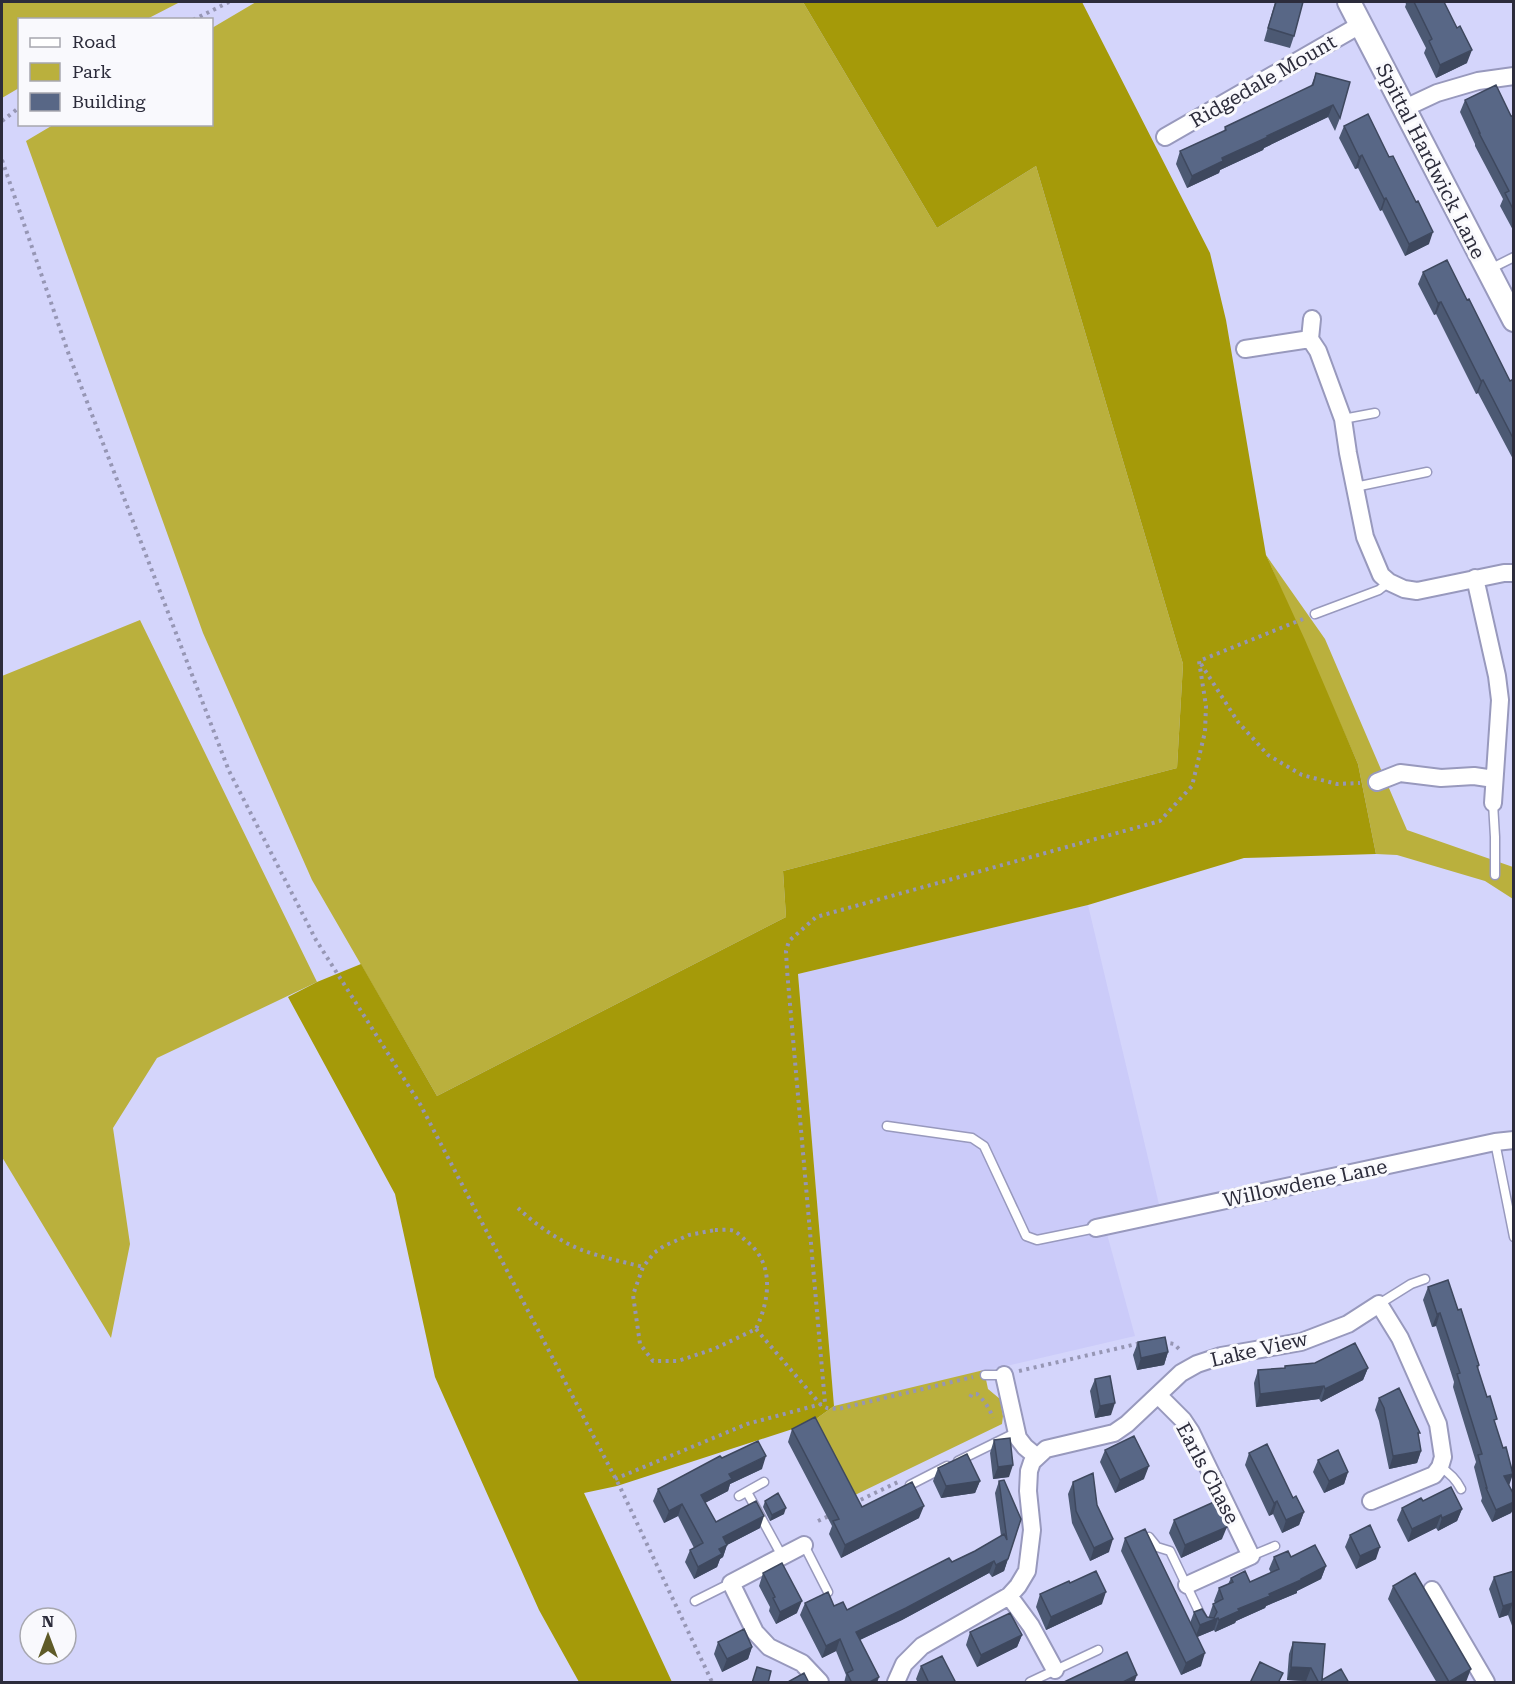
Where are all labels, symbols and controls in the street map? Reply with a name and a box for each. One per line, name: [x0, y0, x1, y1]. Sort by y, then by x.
legend: [18, 18, 213, 126]
street label: Ridgedale Mount: [1186, 29, 1341, 133]
text: Road: [72, 31, 117, 52]
street label: Spittal Hardwick Lane: [1371, 59, 1491, 263]
text: Park: [72, 61, 112, 82]
text: Building: [72, 91, 146, 112]
street label: Willowdene Lane: [1221, 1154, 1389, 1212]
street label: Lake View: [1208, 1326, 1310, 1372]
street label: Earls Chase: [1171, 1418, 1245, 1528]
north arrow: [18, 1606, 78, 1666]
text: N: [42, 1612, 54, 1631]

